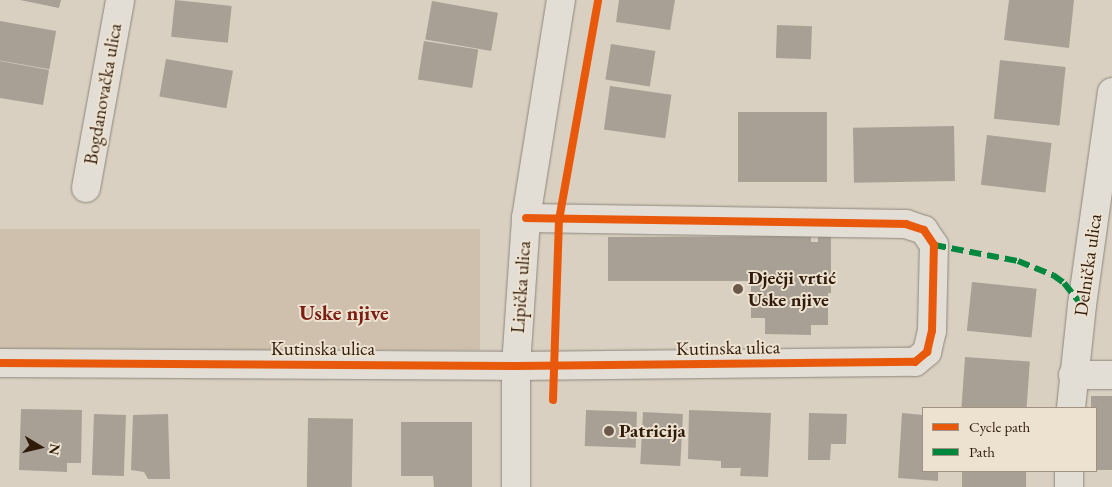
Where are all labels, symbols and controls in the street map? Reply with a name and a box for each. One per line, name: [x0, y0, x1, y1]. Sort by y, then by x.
street label: Bogdanovačka ulica: [79, 22, 127, 166]
street label: Delnička ulica: [1070, 212, 1106, 318]
street label: Lipička ulica: [506, 240, 536, 334]
place label: Dječji vrtić Uske njive: [748, 267, 836, 311]
marker: Dječji vrtić Uske njive: [732, 283, 744, 295]
district label: Uske njive: [299, 300, 389, 326]
street label: Kutinska ulica: [676, 336, 780, 360]
street label: Kutinska ulica: [271, 338, 375, 360]
legend: [922, 407, 1097, 472]
text: Cycle path: [969, 417, 1030, 436]
place label: Patricija: [619, 420, 686, 442]
north arrow: [15, 422, 65, 472]
marker: Patricija: [603, 425, 615, 437]
text: N: [45, 442, 65, 456]
text: Path: [969, 442, 995, 461]

